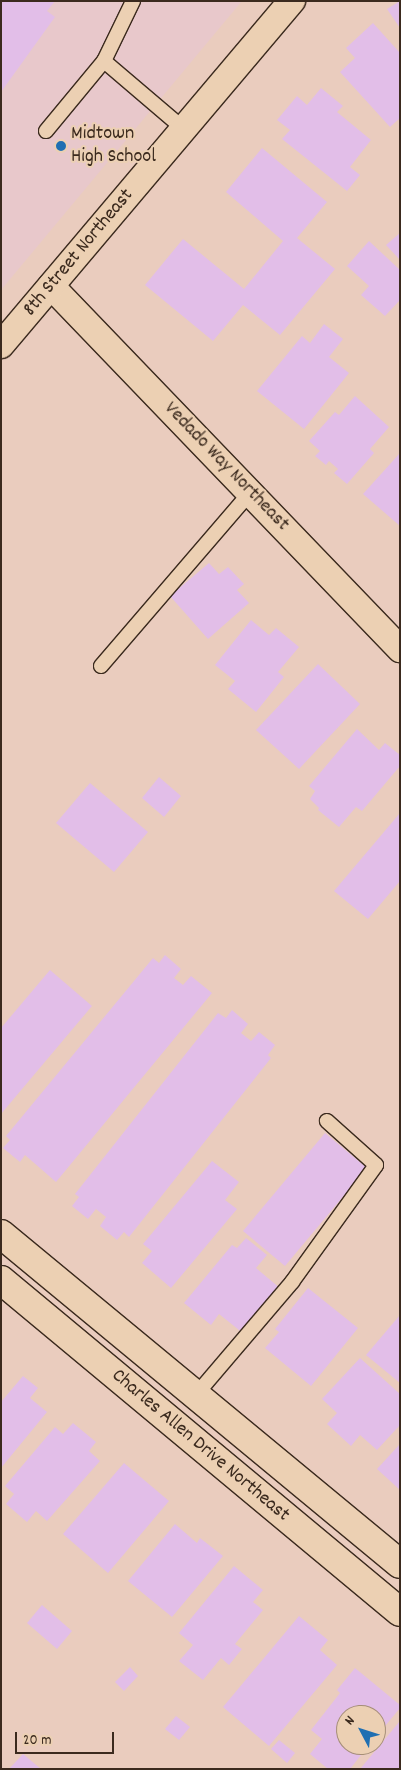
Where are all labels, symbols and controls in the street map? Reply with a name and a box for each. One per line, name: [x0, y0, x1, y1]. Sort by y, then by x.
place label: Midtown High School: [71, 122, 156, 169]
marker: Midtown High School: [55, 140, 67, 152]
street label: 8th Street Northeast: [19, 184, 139, 322]
street label: Vedado Way Northeast: [158, 397, 294, 537]
street label: Charles Allen Drive Northeast: [106, 1364, 294, 1528]
north arrow: [336, 1705, 386, 1755]
text: N: [340, 1712, 360, 1730]
scale bar: [18, 1722, 116, 1754]
text: 20 m: [23, 1730, 51, 1752]

